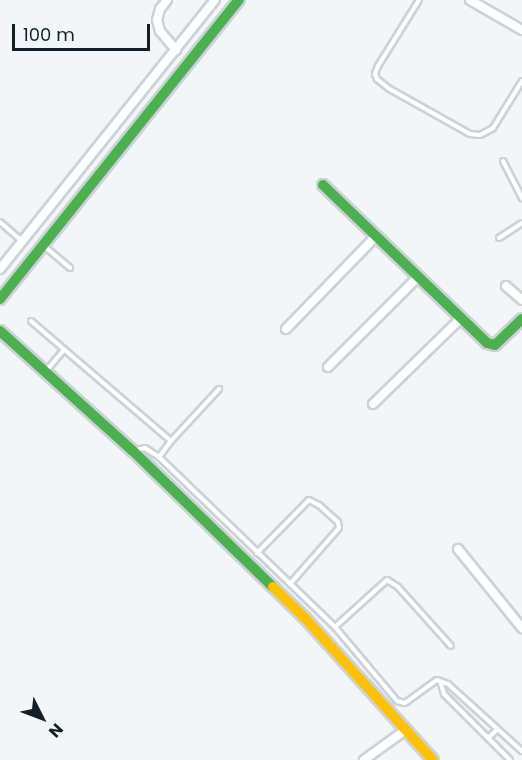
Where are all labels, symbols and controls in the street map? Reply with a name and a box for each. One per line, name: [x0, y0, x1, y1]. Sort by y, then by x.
scale bar: [15, 12, 153, 50]
text: 100 m: [23, 22, 75, 47]
north arrow: [12, 688, 72, 748]
text: N: [43, 718, 68, 743]

